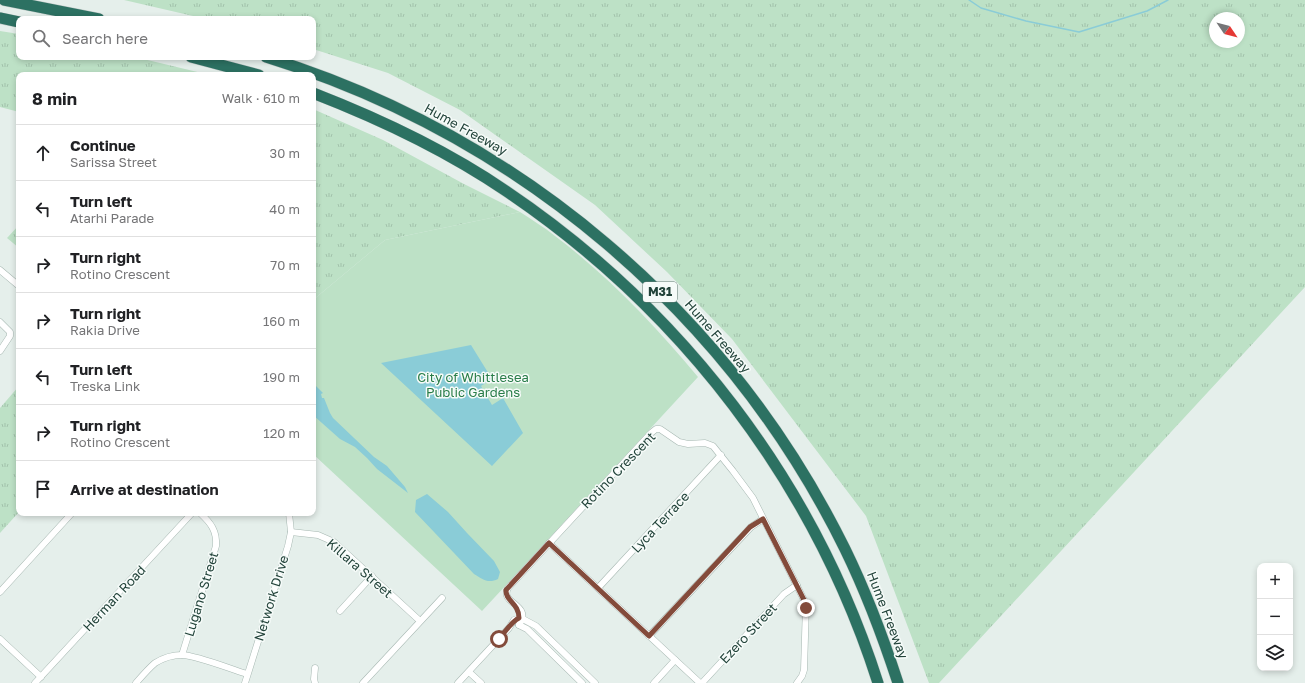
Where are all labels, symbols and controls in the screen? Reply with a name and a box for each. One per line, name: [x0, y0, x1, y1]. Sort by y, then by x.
north arrow: [1209, 12, 1245, 48]
search box: [16, 16, 316, 60]
icon: search: [30, 27, 52, 49]
text: Search here: [62, 29, 148, 47]
text: 8 min: [32, 88, 77, 109]
text: Walk · 610 m: [222, 90, 300, 106]
street label: Hume Freeway: [422, 100, 511, 159]
text: Continue: [70, 136, 136, 154]
icon: ahead: [32, 142, 54, 164]
text: 30 m: [270, 145, 300, 161]
text: Sarissa Street: [70, 154, 157, 170]
text: Turn left: [70, 192, 132, 210]
icon: left: [32, 198, 54, 220]
text: 40 m: [269, 201, 300, 217]
text: Atarhi Parade: [70, 210, 154, 226]
text: Turn right: [70, 248, 141, 266]
icon: right: [32, 254, 54, 276]
text: 70 m: [270, 257, 300, 273]
text: Rotino Crescent: [70, 266, 170, 282]
road number: M31: [643, 282, 677, 302]
street label: Hume Freeway: [682, 296, 755, 377]
text: Turn right: [70, 304, 141, 322]
icon: right: [32, 310, 54, 332]
text: 160 m: [263, 313, 300, 329]
text: Rakia Drive: [70, 322, 140, 338]
text: Turn left: [70, 360, 132, 378]
icon: left: [32, 366, 54, 388]
text: 190 m: [263, 369, 300, 385]
park label: City of Whittlesea Public Gardens: [417, 369, 529, 400]
text: Treska Link: [70, 378, 140, 394]
text: Turn right: [70, 416, 141, 434]
icon: right: [32, 422, 54, 444]
text: 120 m: [263, 425, 300, 441]
street label: Rotino Crescent: [577, 428, 659, 512]
text: Rotino Crescent: [70, 434, 170, 450]
icon: arrive: [32, 478, 54, 500]
text: Arrive at destination: [70, 480, 219, 498]
street label: Lyca Terrace: [628, 488, 692, 556]
street label: Killara Street: [324, 535, 396, 601]
street label: Lugano Street: [181, 550, 221, 638]
street label: Network Drive: [250, 553, 292, 643]
street label: Herman Road: [79, 562, 149, 634]
map controls: [1257, 563, 1293, 671]
button: +: [1257, 563, 1293, 599]
street label: Hume Freeway: [864, 569, 912, 662]
route end: [797, 599, 815, 617]
button: −: [1257, 599, 1293, 635]
street label: Ezero Street: [716, 600, 780, 666]
route start: [490, 630, 508, 648]
button: layers: [1257, 635, 1293, 671]

